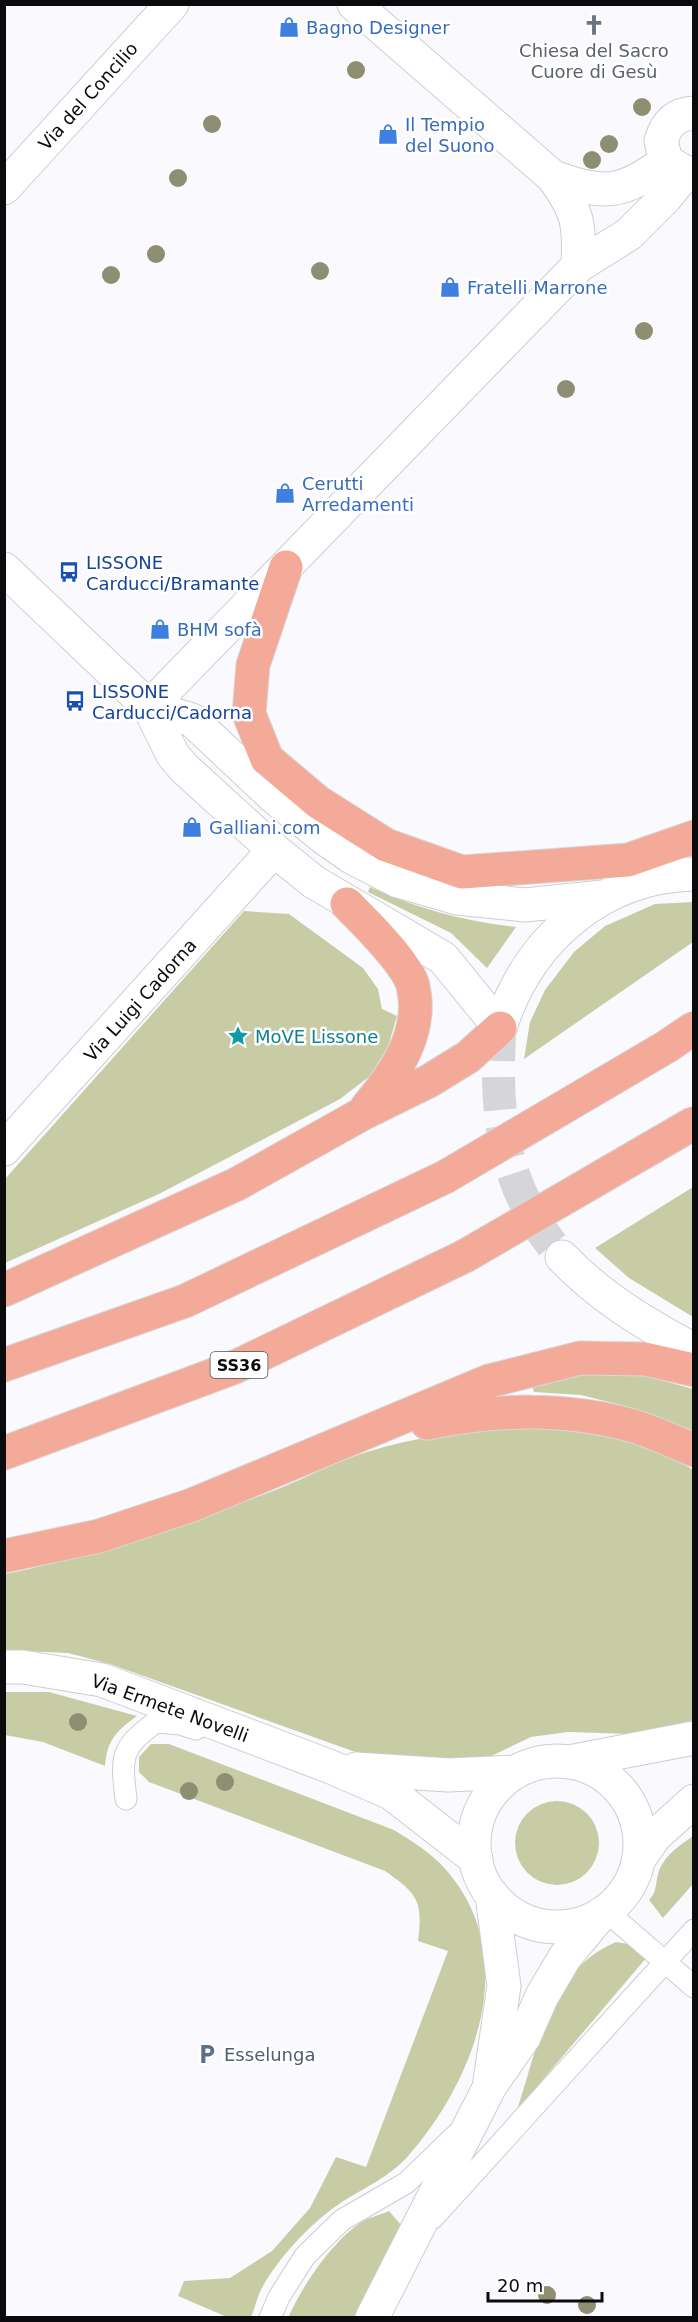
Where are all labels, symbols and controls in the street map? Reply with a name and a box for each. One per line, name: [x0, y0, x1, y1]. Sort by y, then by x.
church icon: Chiesa del Sacro Cuore di Gesù: [582, 13, 606, 37]
shop icon: Bagno Designer: [277, 15, 301, 39]
place label: Bagno Designer: [306, 17, 450, 38]
street label: Via del Concilio: [34, 38, 142, 154]
place label: Chiesa del Sacro Cuore di Gesù: [519, 40, 669, 82]
place label: Il Tempio del Suono: [405, 114, 495, 156]
shop icon: Il Tempio del Suono: [376, 122, 400, 146]
shop icon: Fratelli Marrone: [438, 275, 462, 299]
place label: Fratelli Marrone: [467, 277, 607, 298]
place label: Cerutti Arredamenti: [302, 473, 414, 515]
shop icon: Cerutti Arredamenti: [273, 481, 297, 505]
place label: LISSONE Carducci/Bramante: [86, 552, 259, 594]
bus stop icon: LISSONE Carducci/Bramante: [57, 560, 81, 584]
shop icon: BHM sofà: [148, 617, 172, 641]
place label: BHM sofà: [177, 619, 262, 640]
place label: LISSONE Carducci/Cadorna: [92, 681, 252, 723]
bus stop icon: LISSONE Carducci/Cadorna: [63, 689, 87, 713]
shop icon: Galliani.com: [180, 815, 204, 839]
place label: Galliani.com: [209, 817, 321, 838]
street label: Via Luigi Cadorna: [80, 934, 200, 1066]
place icon: MoVE Lissone: [226, 1024, 250, 1048]
place label: MoVE Lissone: [255, 1026, 378, 1047]
road number: SS36: [210, 1352, 268, 1378]
street label: Via Ermete Novelli: [89, 1670, 251, 1746]
parking icon: Esselunga: [195, 2042, 219, 2066]
place label: Esselunga: [224, 2044, 315, 2065]
scale bar: [488, 2265, 602, 2303]
text: 20 m: [497, 2275, 543, 2296]

